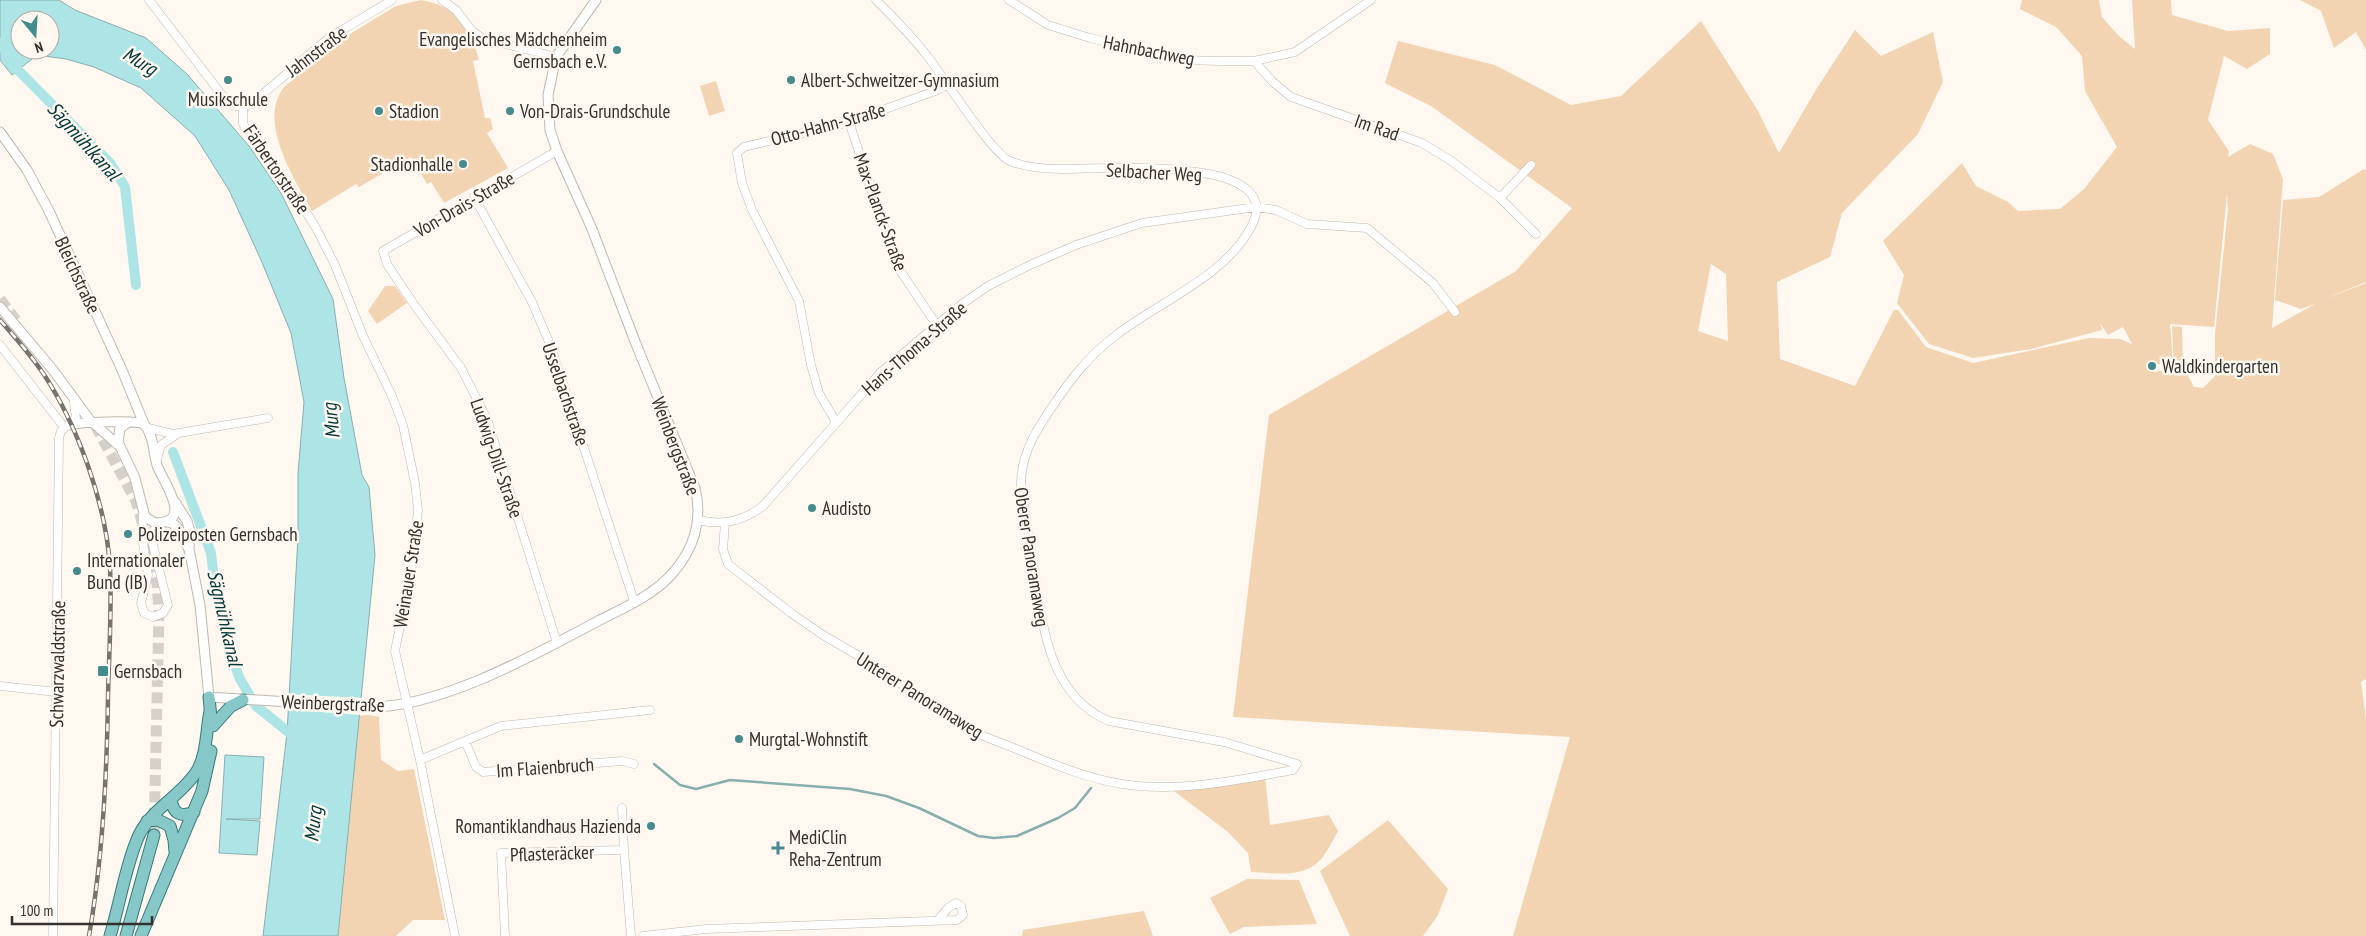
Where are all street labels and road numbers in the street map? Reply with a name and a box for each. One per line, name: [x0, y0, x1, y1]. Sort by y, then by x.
street label: Jahnstraße: [280, 20, 351, 82]
street label: Hahnbachweg: [1101, 29, 1197, 71]
street label: Otto-Hahn-Straße: [768, 97, 888, 151]
street label: Im Rad: [1351, 108, 1403, 146]
street label: Färbertorstraße: [238, 120, 316, 218]
street label: Max-Planck-Straße: [849, 150, 913, 274]
street label: Selbacher Weg: [1105, 158, 1203, 186]
street label: Von-Drais-Straße: [409, 166, 519, 243]
street label: Bleichstraße: [50, 233, 106, 317]
street label: Hans-Thoma-Straße: [856, 296, 972, 400]
street label: Usselbachstraße: [537, 339, 595, 449]
street label: Weinbergstraße: [646, 393, 706, 499]
street label: Ludwig-Dill-Straße: [465, 395, 529, 521]
street label: Oberer Panoramaweg: [1009, 486, 1055, 628]
street label: Weinauer Straße: [388, 518, 428, 630]
street label: Schwarzwaldstraße: [44, 600, 70, 728]
street label: Unterer Panoramaweg: [852, 646, 988, 744]
street label: Weinbergstraße: [281, 689, 385, 717]
street label: Im Flaienbruch: [495, 752, 595, 782]
street label: Pflasteräcker: [509, 840, 595, 866]

